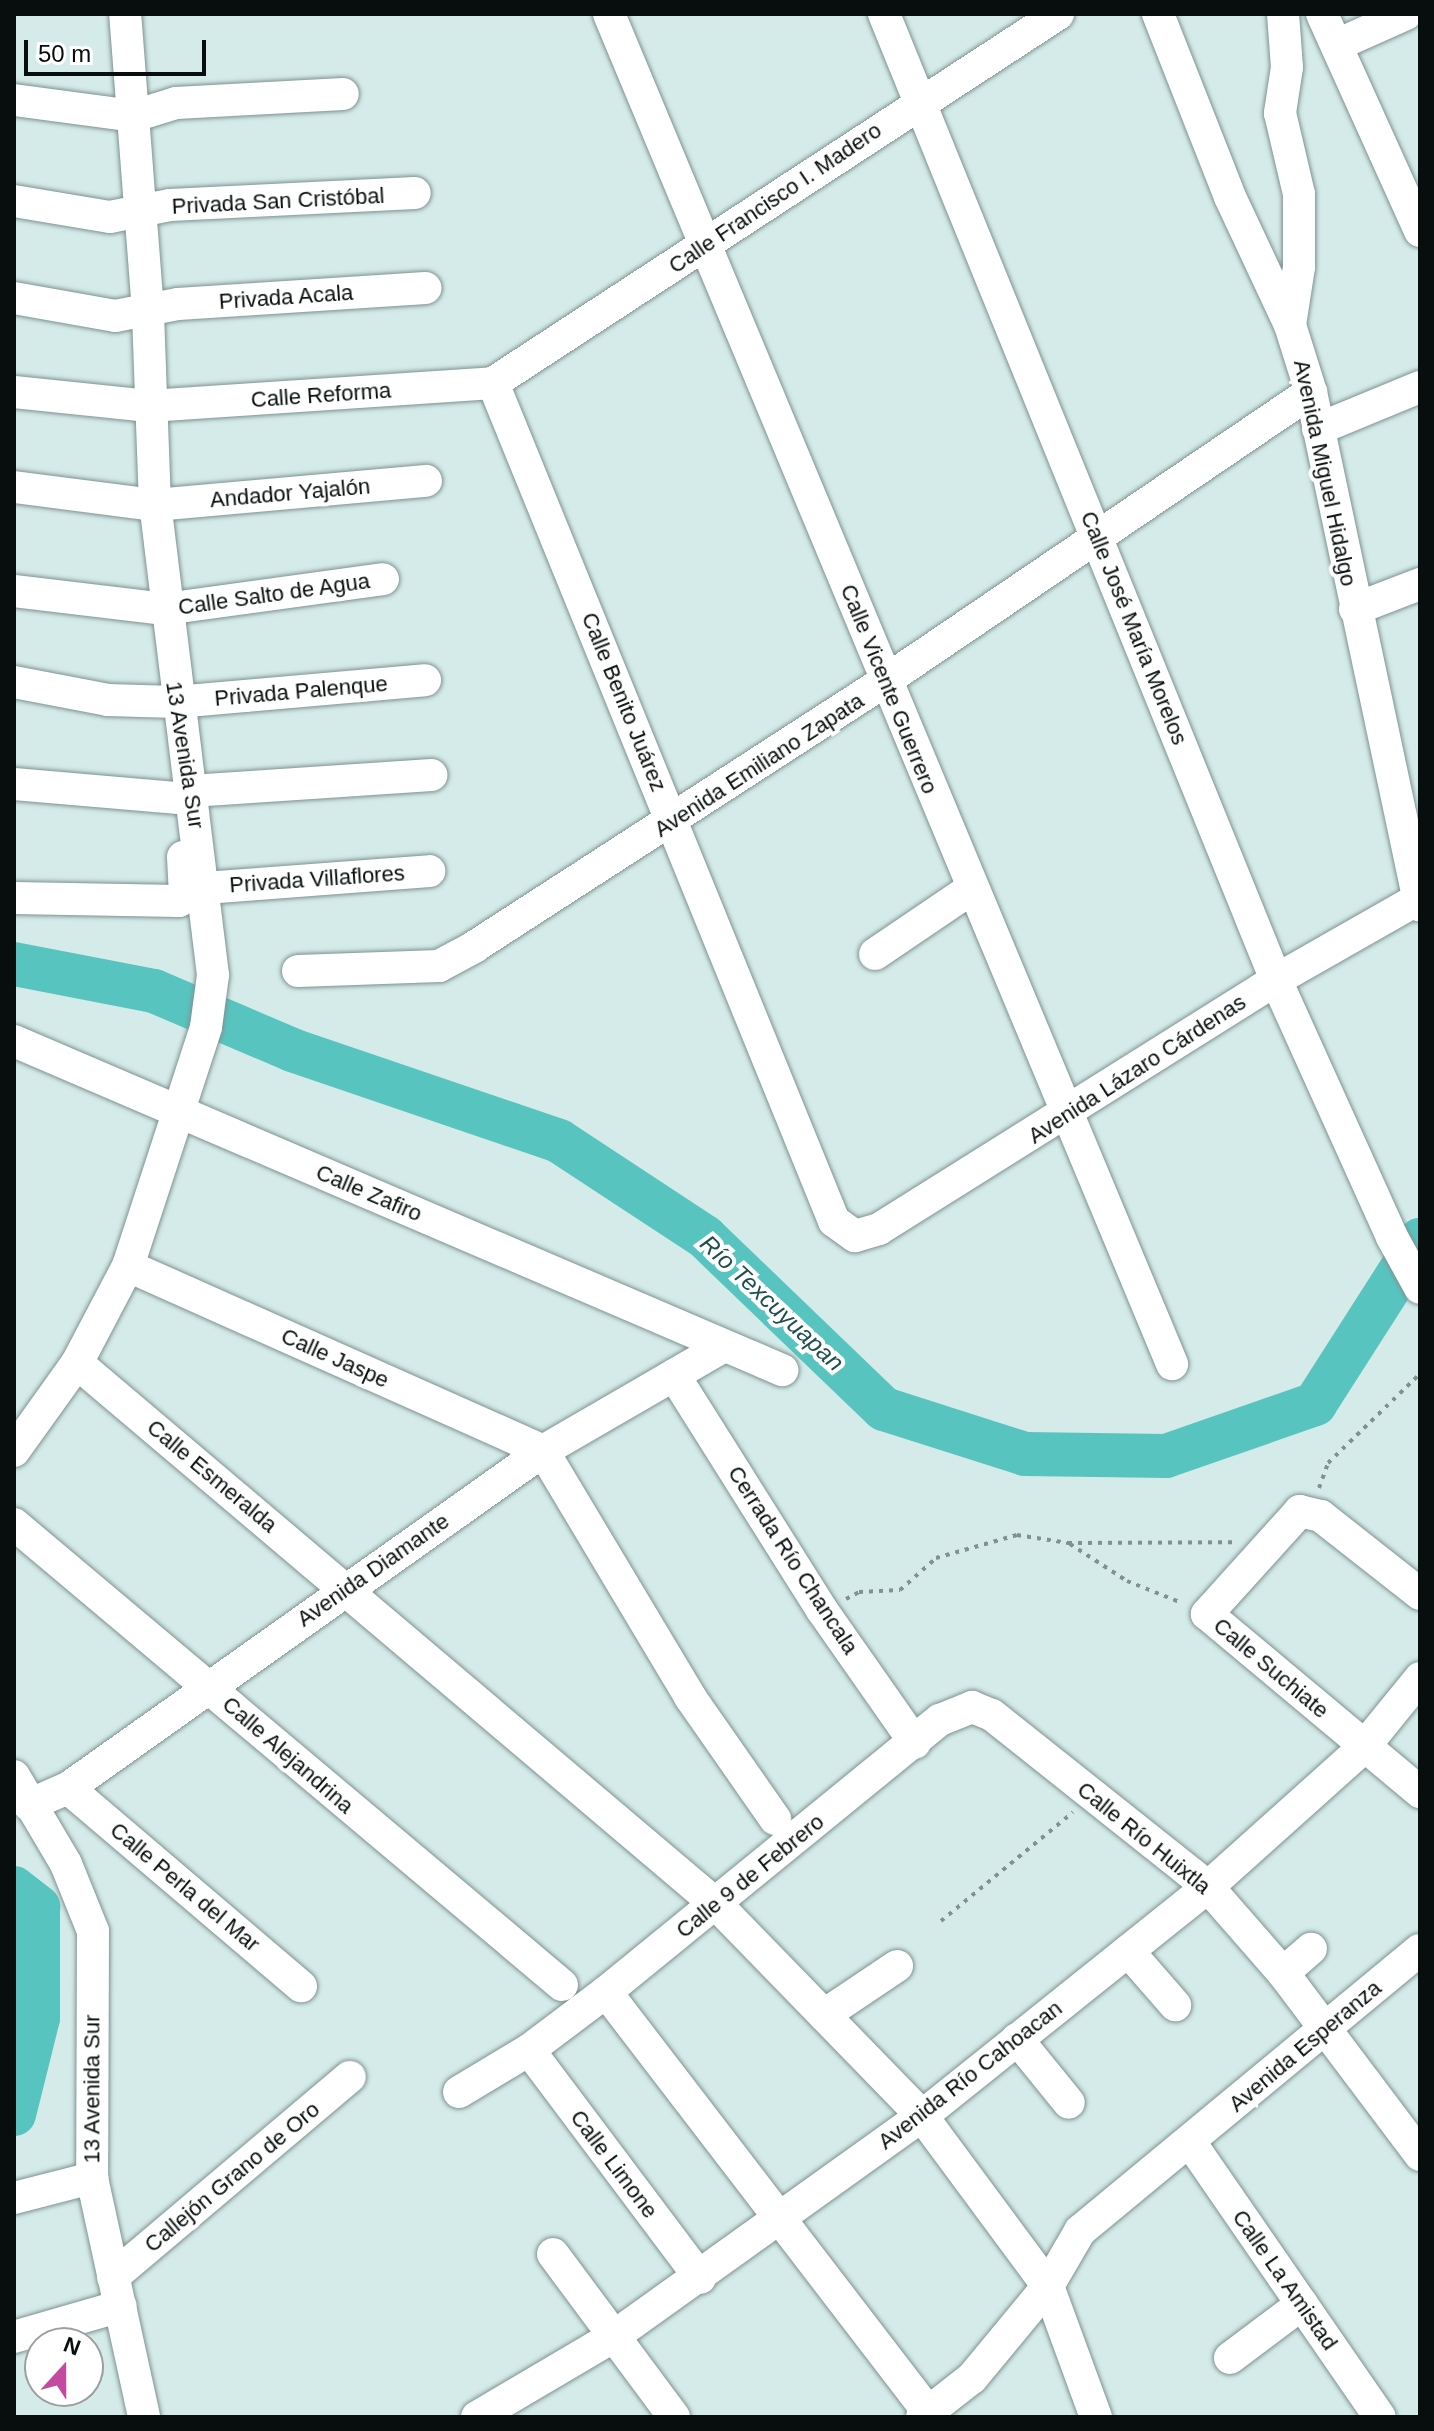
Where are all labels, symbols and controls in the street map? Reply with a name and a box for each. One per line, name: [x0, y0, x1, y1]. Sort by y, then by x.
scale bar: [28, 24, 210, 74]
text: 50 m: [38, 40, 91, 67]
street label: Calle Francisco I. Madero: [664, 117, 886, 279]
street label: Privada San Cristóbal: [171, 182, 385, 220]
street label: Privada Acala: [217, 279, 355, 315]
street label: Avenida Miguel Hidalgo: [1288, 357, 1362, 589]
street label: Calle Reforma: [250, 377, 392, 413]
street label: Andador Yajalón: [209, 473, 371, 513]
street label: Calle José María Morelos: [1075, 507, 1193, 749]
street label: Calle Salto de Agua: [176, 567, 372, 621]
street label: Calle Vicente Guerrero: [835, 581, 943, 797]
street label: Calle Benito Juárez: [576, 609, 672, 795]
street label: Privada Palenque: [213, 670, 389, 712]
street label: 13 Avenida Sur: [160, 679, 210, 831]
street label: Avenida Emiliano Zapata: [649, 687, 869, 843]
street label: Privada Villaflores: [228, 860, 406, 898]
street label: Avenida Lázaro Cárdenas: [1023, 989, 1251, 1149]
street label: Calle Zafiro: [312, 1159, 426, 1227]
water label: Río Texcuyuapan: [694, 1229, 850, 1377]
street label: Calle Jaspe: [277, 1323, 393, 1393]
street label: Calle Esmeralda: [142, 1414, 282, 1538]
street label: Cerrada Río Chancala: [722, 1461, 864, 1659]
street label: Avenida Diamante: [292, 1508, 454, 1632]
street label: Calle Suchiate: [1208, 1612, 1334, 1724]
street label: Calle Alejandrina: [217, 1690, 359, 1820]
street label: Calle Río Huixtla: [1072, 1776, 1216, 1900]
street label: Calle 9 de Febrero: [671, 1808, 829, 1944]
street label: Calle Perla del Mar: [105, 1817, 265, 1957]
street label: Avenida Esperanza: [1224, 1975, 1386, 2117]
street label: Avenida Río Cahoacan: [873, 1995, 1067, 2155]
street label: 13 Avenida Sur: [79, 2014, 105, 2164]
street label: Callejón Grano de Oro: [139, 2096, 325, 2258]
street label: Calle Limone: [565, 2105, 663, 2223]
street label: Calle La Amistad: [1226, 2204, 1344, 2356]
north arrow: [24, 2327, 104, 2407]
text: N: [60, 2331, 84, 2361]

